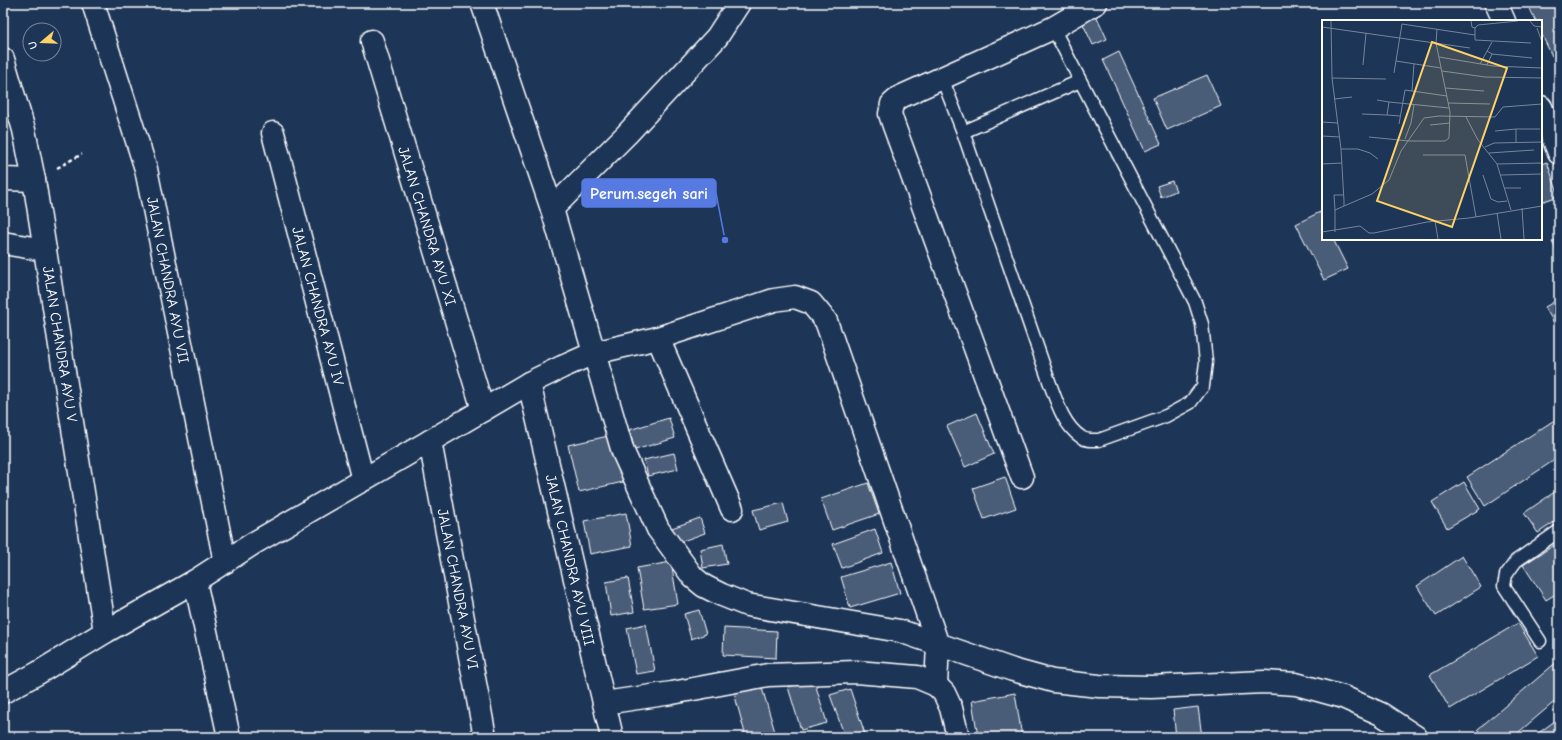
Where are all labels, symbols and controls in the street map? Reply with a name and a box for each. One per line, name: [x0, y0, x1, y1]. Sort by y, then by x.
inset map: [1322, 20, 1542, 240]
north arrow: [22, 22, 62, 62]
text: U: [26, 39, 40, 51]
street label: JALAN CHANDRA AYU XI: [394, 144, 460, 308]
callout: Perum.segeh sari: [582, 179, 716, 207]
text: Perum.segeh sari: [590, 185, 708, 203]
street label: JALAN CHANDRA AYU VII: [143, 195, 193, 365]
street label: JALAN CHANDRA AYU IV: [288, 225, 348, 387]
street label: JALAN CHANDRA AYU V: [39, 265, 81, 423]
street label: JALAN CHANDRA AYU VIII: [542, 473, 599, 647]
street label: JALAN CHANDRA AYU VI: [434, 507, 482, 671]

